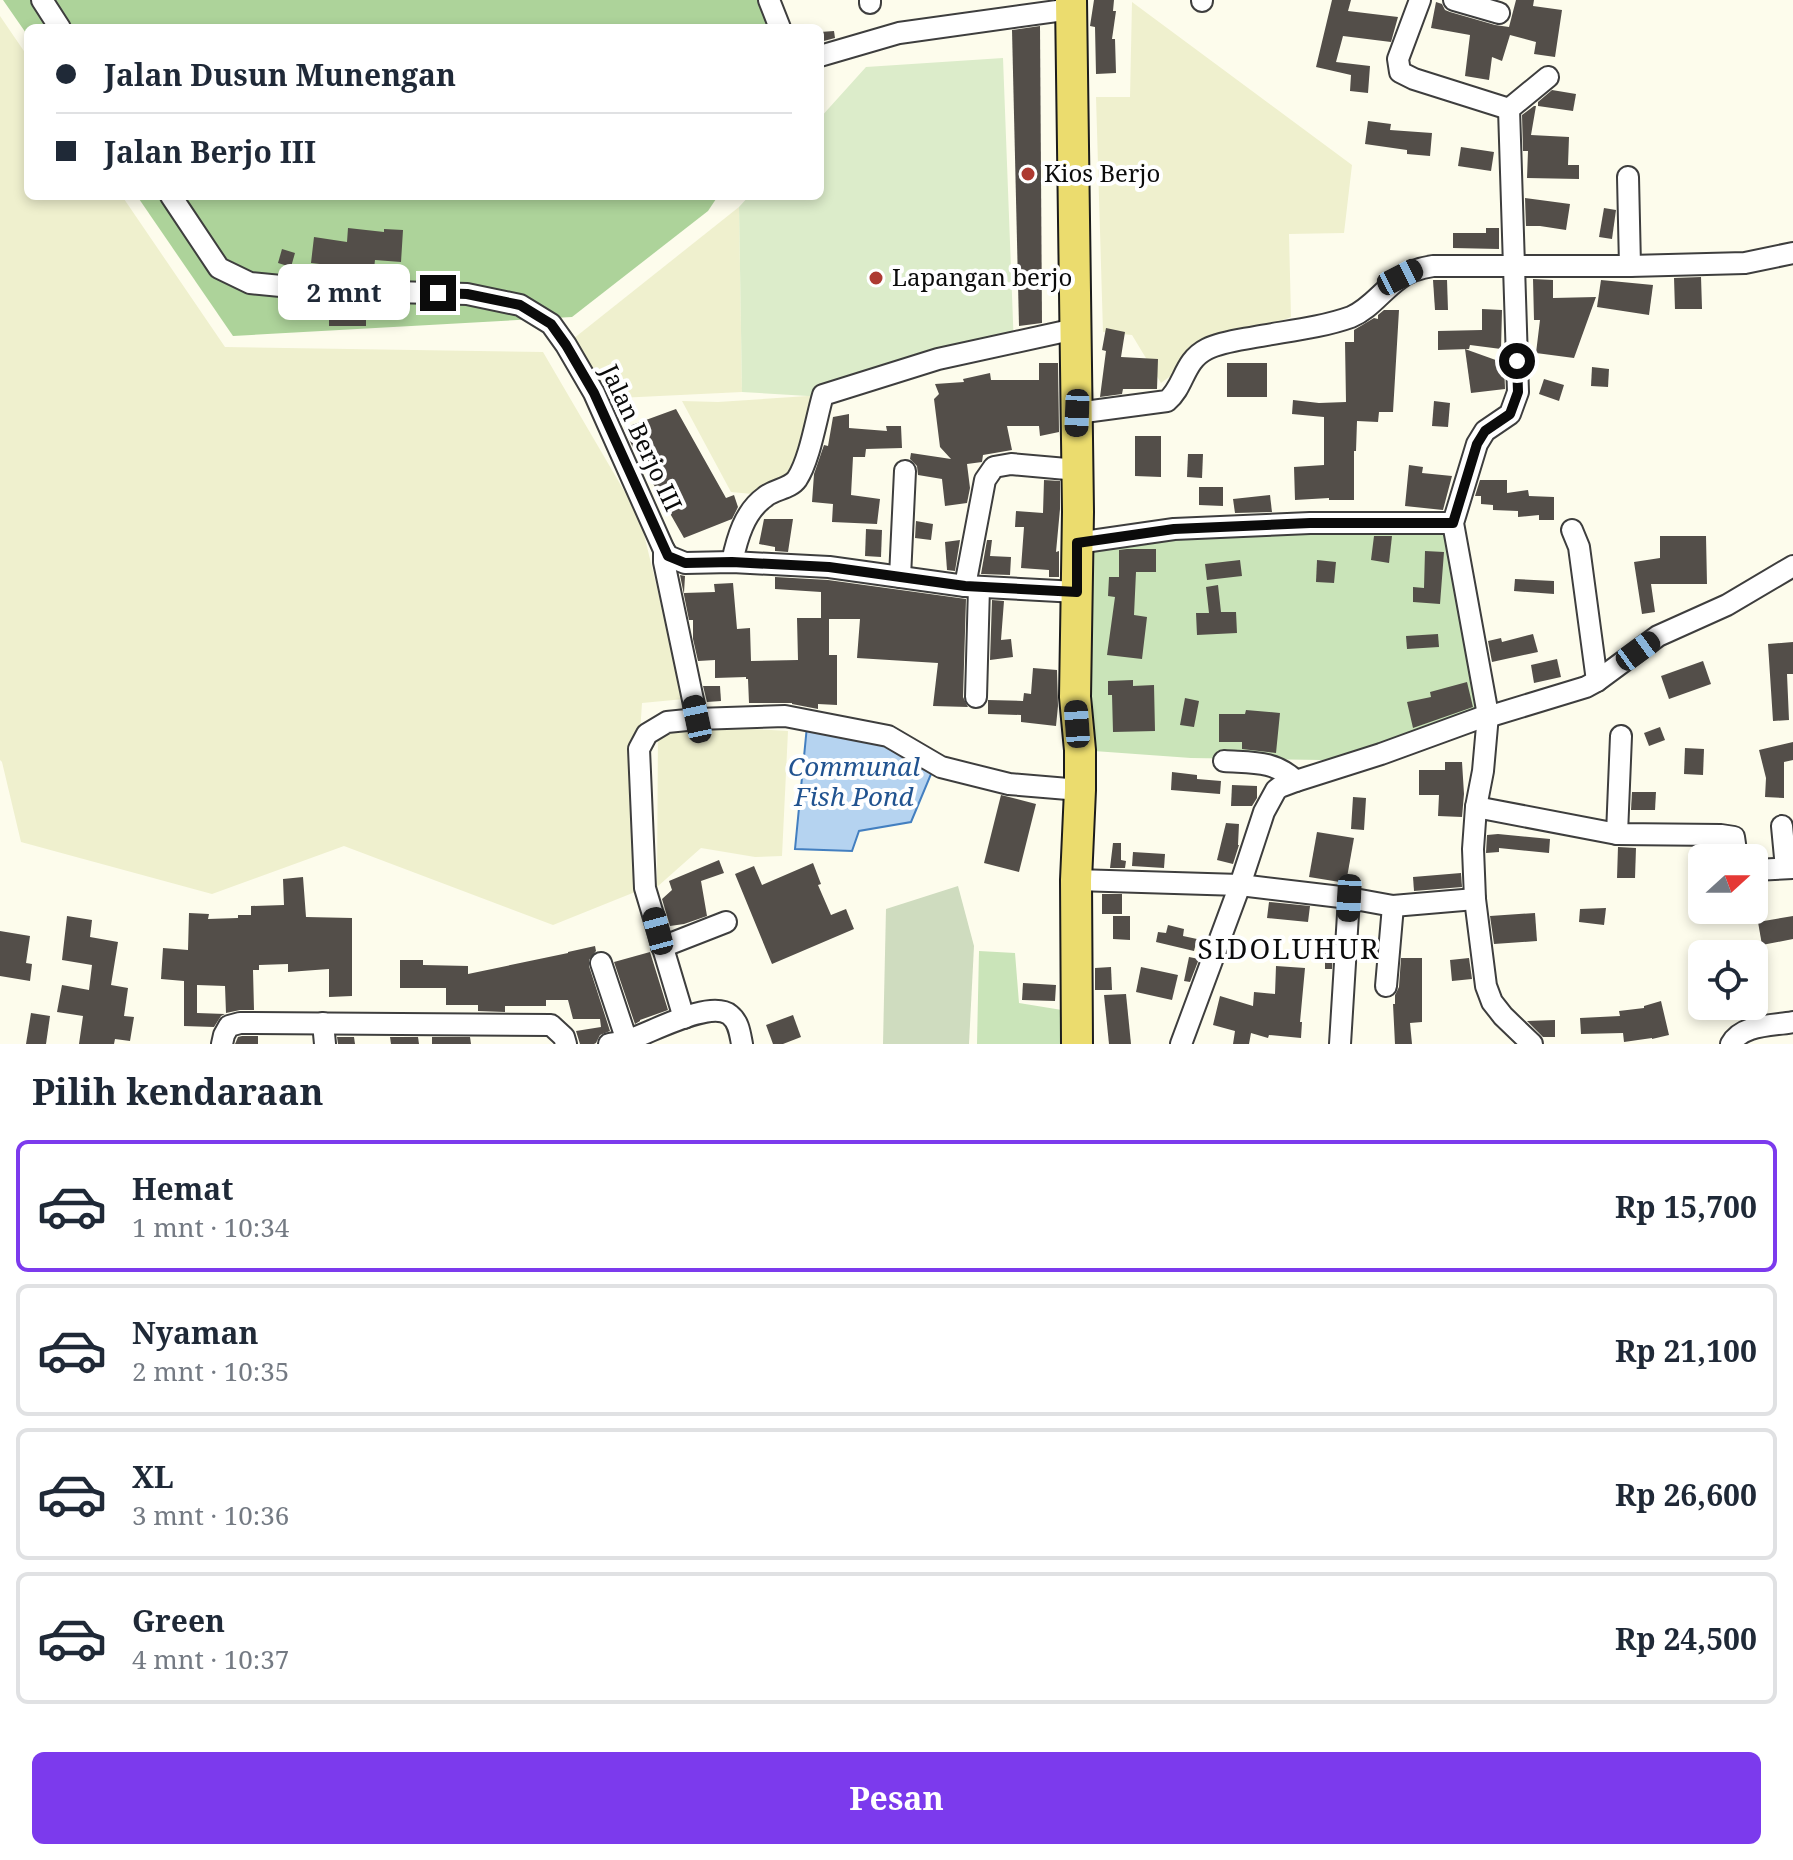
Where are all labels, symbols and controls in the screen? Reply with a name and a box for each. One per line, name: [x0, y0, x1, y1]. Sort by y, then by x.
text: Jalan Dusun Munengan: [104, 54, 456, 95]
text: Jalan Berjo III: [104, 131, 316, 172]
place label: Kios Berjo: [1044, 156, 1160, 189]
marker: Kios Berjo: [1019, 165, 1037, 183]
car: [1373, 255, 1427, 299]
place label: Lapangan berjo: [892, 260, 1072, 293]
callout: 2 mnt: [278, 265, 410, 321]
marker: Lapangan berjo: [867, 269, 885, 287]
text: 2 mnt: [307, 274, 381, 310]
route end: [420, 275, 456, 311]
route start: [1499, 343, 1535, 379]
street label: Jalan Berjo III: [594, 358, 691, 516]
car: [1064, 389, 1090, 437]
car: [1612, 627, 1664, 675]
car: [680, 693, 714, 745]
car: [1063, 699, 1091, 749]
water label: Communal Fish Pond: [788, 748, 920, 814]
north arrow: [1688, 844, 1768, 924]
map controls: [1688, 844, 1768, 1020]
car: [1336, 873, 1362, 923]
car: [640, 905, 676, 957]
district label: SIDOLUHUR: [1198, 929, 1380, 967]
button: locate: [1688, 940, 1768, 1020]
text: Pilih kendaraan: [32, 1067, 323, 1116]
text: Hemat: [132, 1168, 233, 1209]
icon: car: [36, 1170, 108, 1242]
text: Rp 15,700: [1615, 1186, 1757, 1227]
text: 1 mnt · 10:34: [132, 1209, 289, 1245]
text: Nyaman: [132, 1312, 259, 1353]
icon: car: [36, 1314, 108, 1386]
text: Rp 21,100: [1615, 1330, 1757, 1371]
text: 2 mnt · 10:35: [132, 1353, 289, 1389]
text: XL: [132, 1456, 174, 1497]
icon: car: [36, 1458, 108, 1530]
text: Rp 26,600: [1615, 1474, 1757, 1515]
text: 3 mnt · 10:36: [132, 1497, 289, 1533]
text: Green: [132, 1600, 225, 1641]
icon: car: [36, 1602, 108, 1674]
text: Rp 24,500: [1615, 1618, 1757, 1659]
text: 4 mnt · 10:37: [132, 1641, 289, 1677]
button: Pesan: [32, 1752, 1761, 1844]

